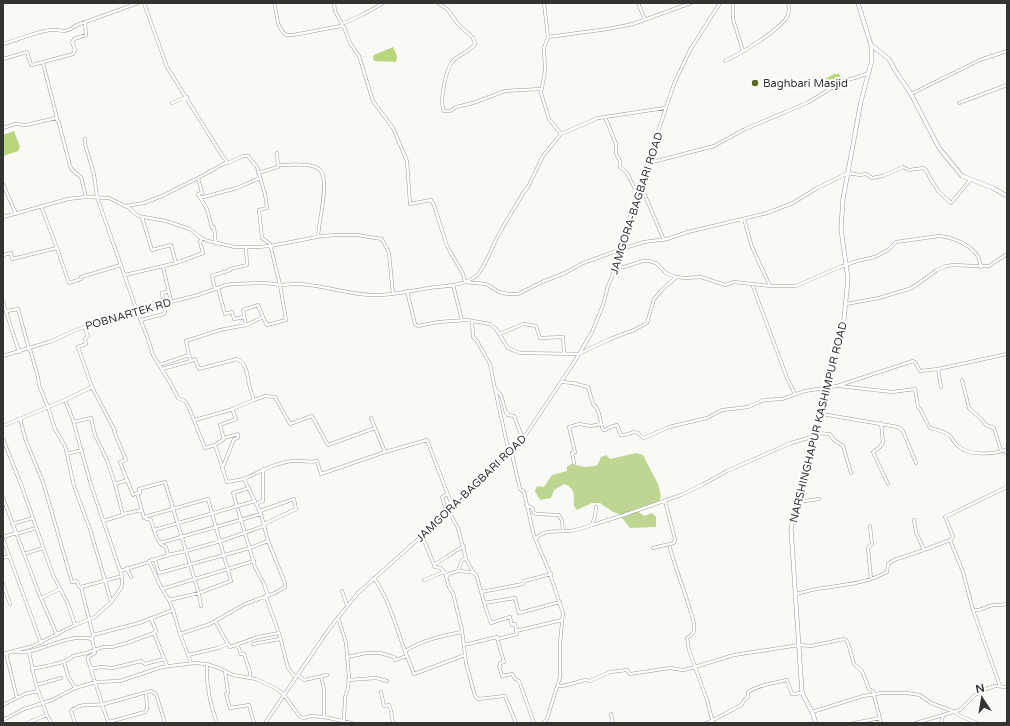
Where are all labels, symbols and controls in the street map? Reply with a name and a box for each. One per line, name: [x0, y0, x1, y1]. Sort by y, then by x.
place label: Baghbari Masjid: [763, 77, 848, 90]
marker: Baghbari Masjid: [750, 78, 760, 88]
street label: JAMGORA-BAGBARI ROAD: [607, 131, 666, 276]
street label: POBNARTEK RD: [84, 296, 173, 333]
street label: NARSHINGHAPUR KASHIMPUR ROAD: [787, 320, 850, 524]
street label: JAMGORA-BAGBARI ROAD: [413, 432, 529, 545]
north arrow: [962, 678, 1002, 718]
text: N: [974, 681, 986, 696]

